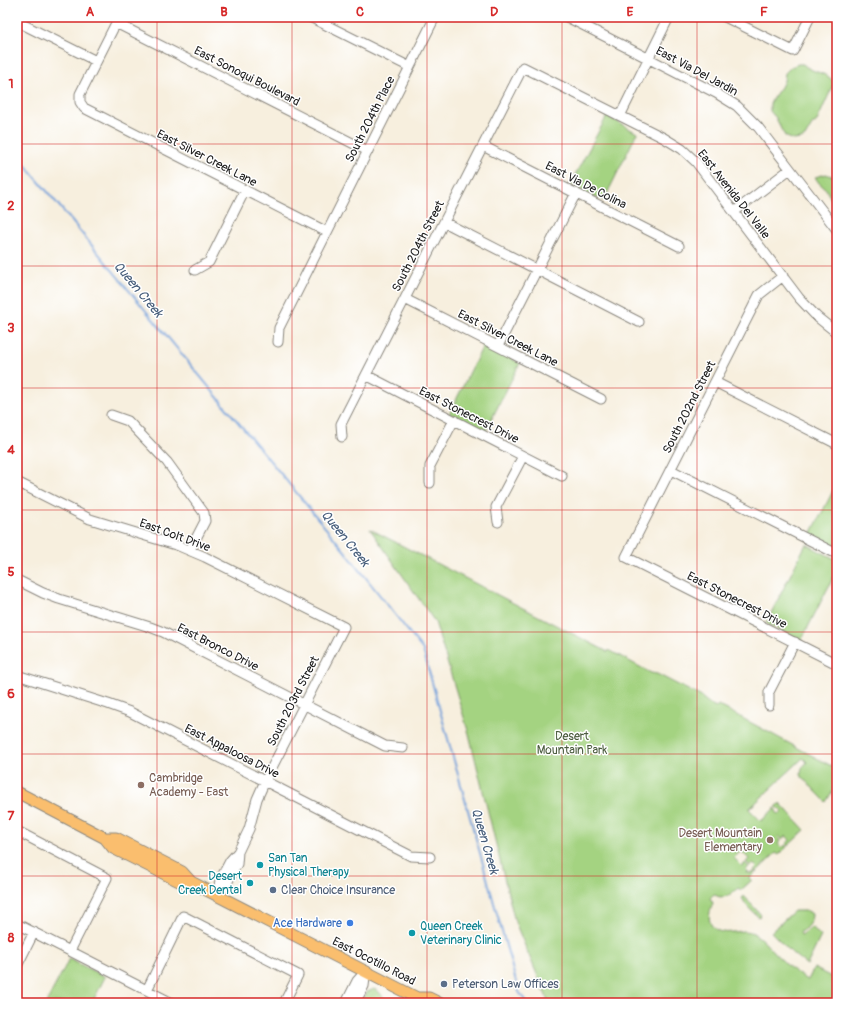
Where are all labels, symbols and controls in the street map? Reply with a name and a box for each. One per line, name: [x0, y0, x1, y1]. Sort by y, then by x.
text: A: [86, 4, 95, 20]
text: B: [220, 4, 228, 20]
text: C: [356, 4, 364, 20]
text: D: [490, 4, 498, 20]
text: E: [627, 4, 634, 20]
text: F: [760, 4, 768, 20]
street label: East Sonoqui Boulevard: [191, 43, 302, 110]
street label: East Via Del Jardin: [653, 43, 741, 100]
street label: South 204th Place: [342, 74, 399, 165]
text: 1: [8, 76, 14, 92]
street label: East Silver Creek Lane: [154, 127, 259, 190]
street label: East Avenida Del Valle: [694, 147, 773, 242]
street label: East Via De Colina: [543, 158, 629, 213]
text: 2: [7, 198, 15, 214]
street label: South 204th Street: [389, 198, 448, 294]
water label: Queen Creek: [110, 259, 167, 322]
street label: East Silver Creek Lane: [455, 307, 560, 370]
text: 3: [7, 320, 15, 336]
street label: South 202nd Street: [660, 358, 719, 456]
street label: East Stonecrest Drive: [416, 384, 521, 447]
text: 4: [7, 442, 15, 458]
water label: Queen Creek: [318, 507, 374, 571]
street label: East Colt Drive: [137, 516, 212, 555]
text: 5: [7, 564, 15, 580]
street label: East Stonecrest Drive: [684, 569, 789, 632]
street label: East Bronco Drive: [175, 620, 261, 674]
street label: South 203rd Street: [264, 653, 323, 749]
text: 6: [7, 686, 15, 702]
street label: East Appaloosa Drive: [182, 721, 282, 782]
park label: Desert Mountain Park: [537, 729, 607, 758]
place label: Cambridge Academy - East: [149, 771, 229, 800]
marker: Cambridge Academy - East: [136, 780, 146, 790]
water label: Queen Creek: [468, 806, 503, 878]
text: 7: [8, 808, 15, 824]
place label: Desert Mountain Elementary: [679, 826, 762, 855]
marker: Desert Mountain Elementary: [765, 835, 775, 845]
place label: San Tan Physical Therapy: [268, 851, 349, 880]
marker: San Tan Physical Therapy: [255, 860, 265, 870]
place label: Desert Creek Dental: [178, 869, 242, 898]
marker: Desert Creek Dental: [245, 878, 255, 888]
place label: Clear Choice Insurance: [281, 883, 395, 898]
marker: Clear Choice Insurance: [268, 885, 278, 895]
place label: Ace Hardware: [273, 916, 342, 931]
marker: Ace Hardware: [345, 918, 355, 928]
place label: Queen Creek Veterinary Clinic: [420, 919, 502, 948]
marker: Queen Creek Veterinary Clinic: [407, 928, 417, 938]
text: 8: [8, 930, 15, 946]
street label: East Ocotillo Road: [330, 934, 418, 989]
place label: Peterson Law Offices: [452, 977, 559, 992]
marker: Peterson Law Offices: [439, 979, 449, 989]

